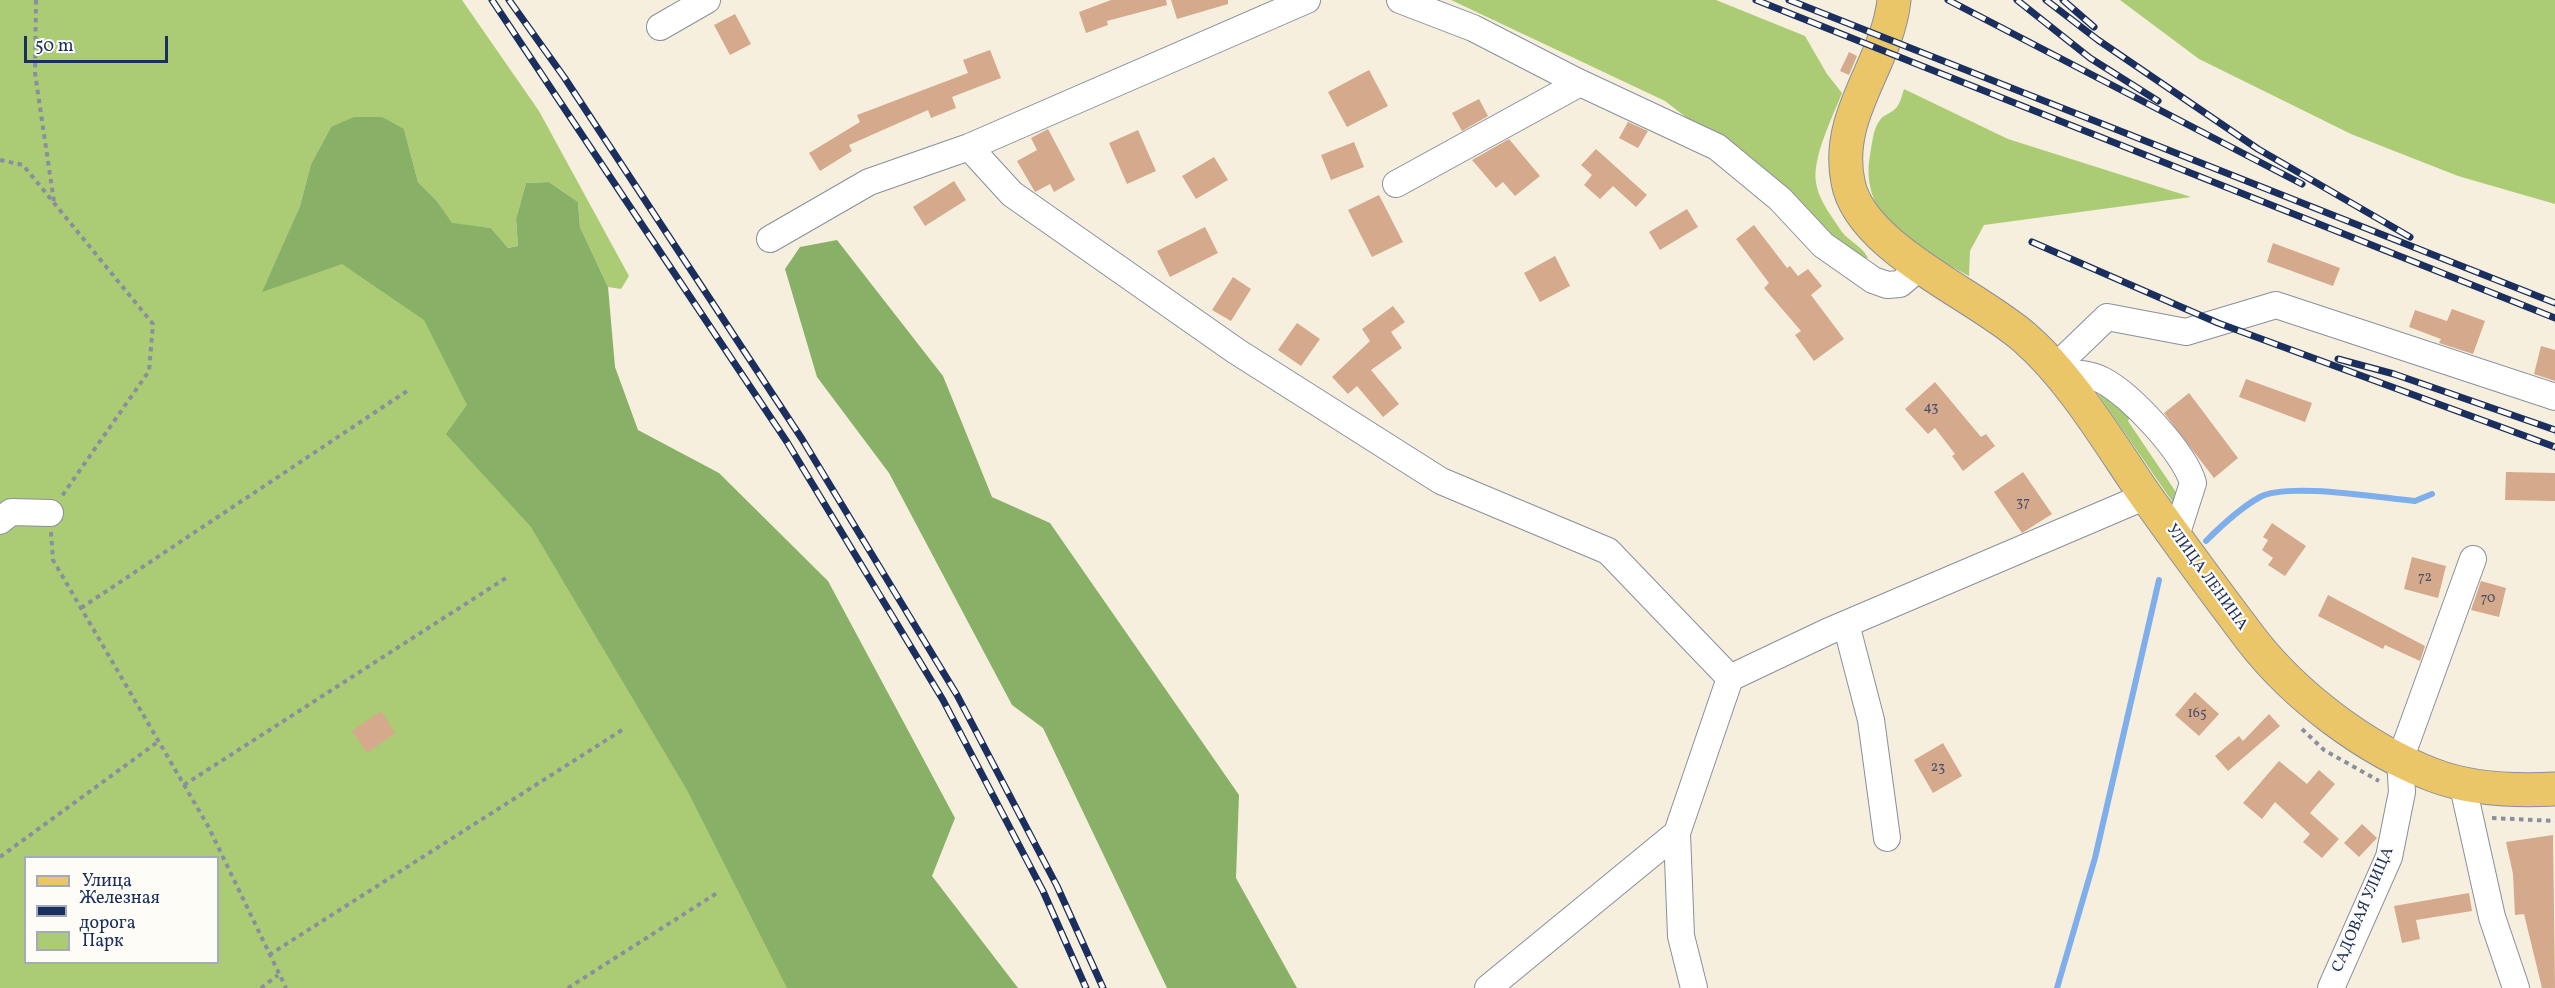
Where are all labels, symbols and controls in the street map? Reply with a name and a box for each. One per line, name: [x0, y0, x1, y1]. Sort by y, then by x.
scale bar: [27, 24, 171, 62]
text: 50 m: [35, 34, 74, 59]
house number: 43: [1924, 400, 1938, 416]
house number: 37: [2016, 495, 2030, 511]
street label: УЛИЦА ЛЕНИНА: [2161, 521, 2251, 635]
house number: 72: [2418, 570, 2432, 586]
house number: 70: [2481, 591, 2495, 607]
house number: 165: [2187, 706, 2207, 722]
house number: 23: [1931, 760, 1945, 776]
street label: САДОВАЯ УЛИЦА: [2329, 844, 2399, 976]
legend: [24, 856, 219, 964]
text: Улица: [82, 869, 132, 894]
text: Железная дорога: [79, 886, 160, 936]
text: Парк: [82, 929, 124, 954]

